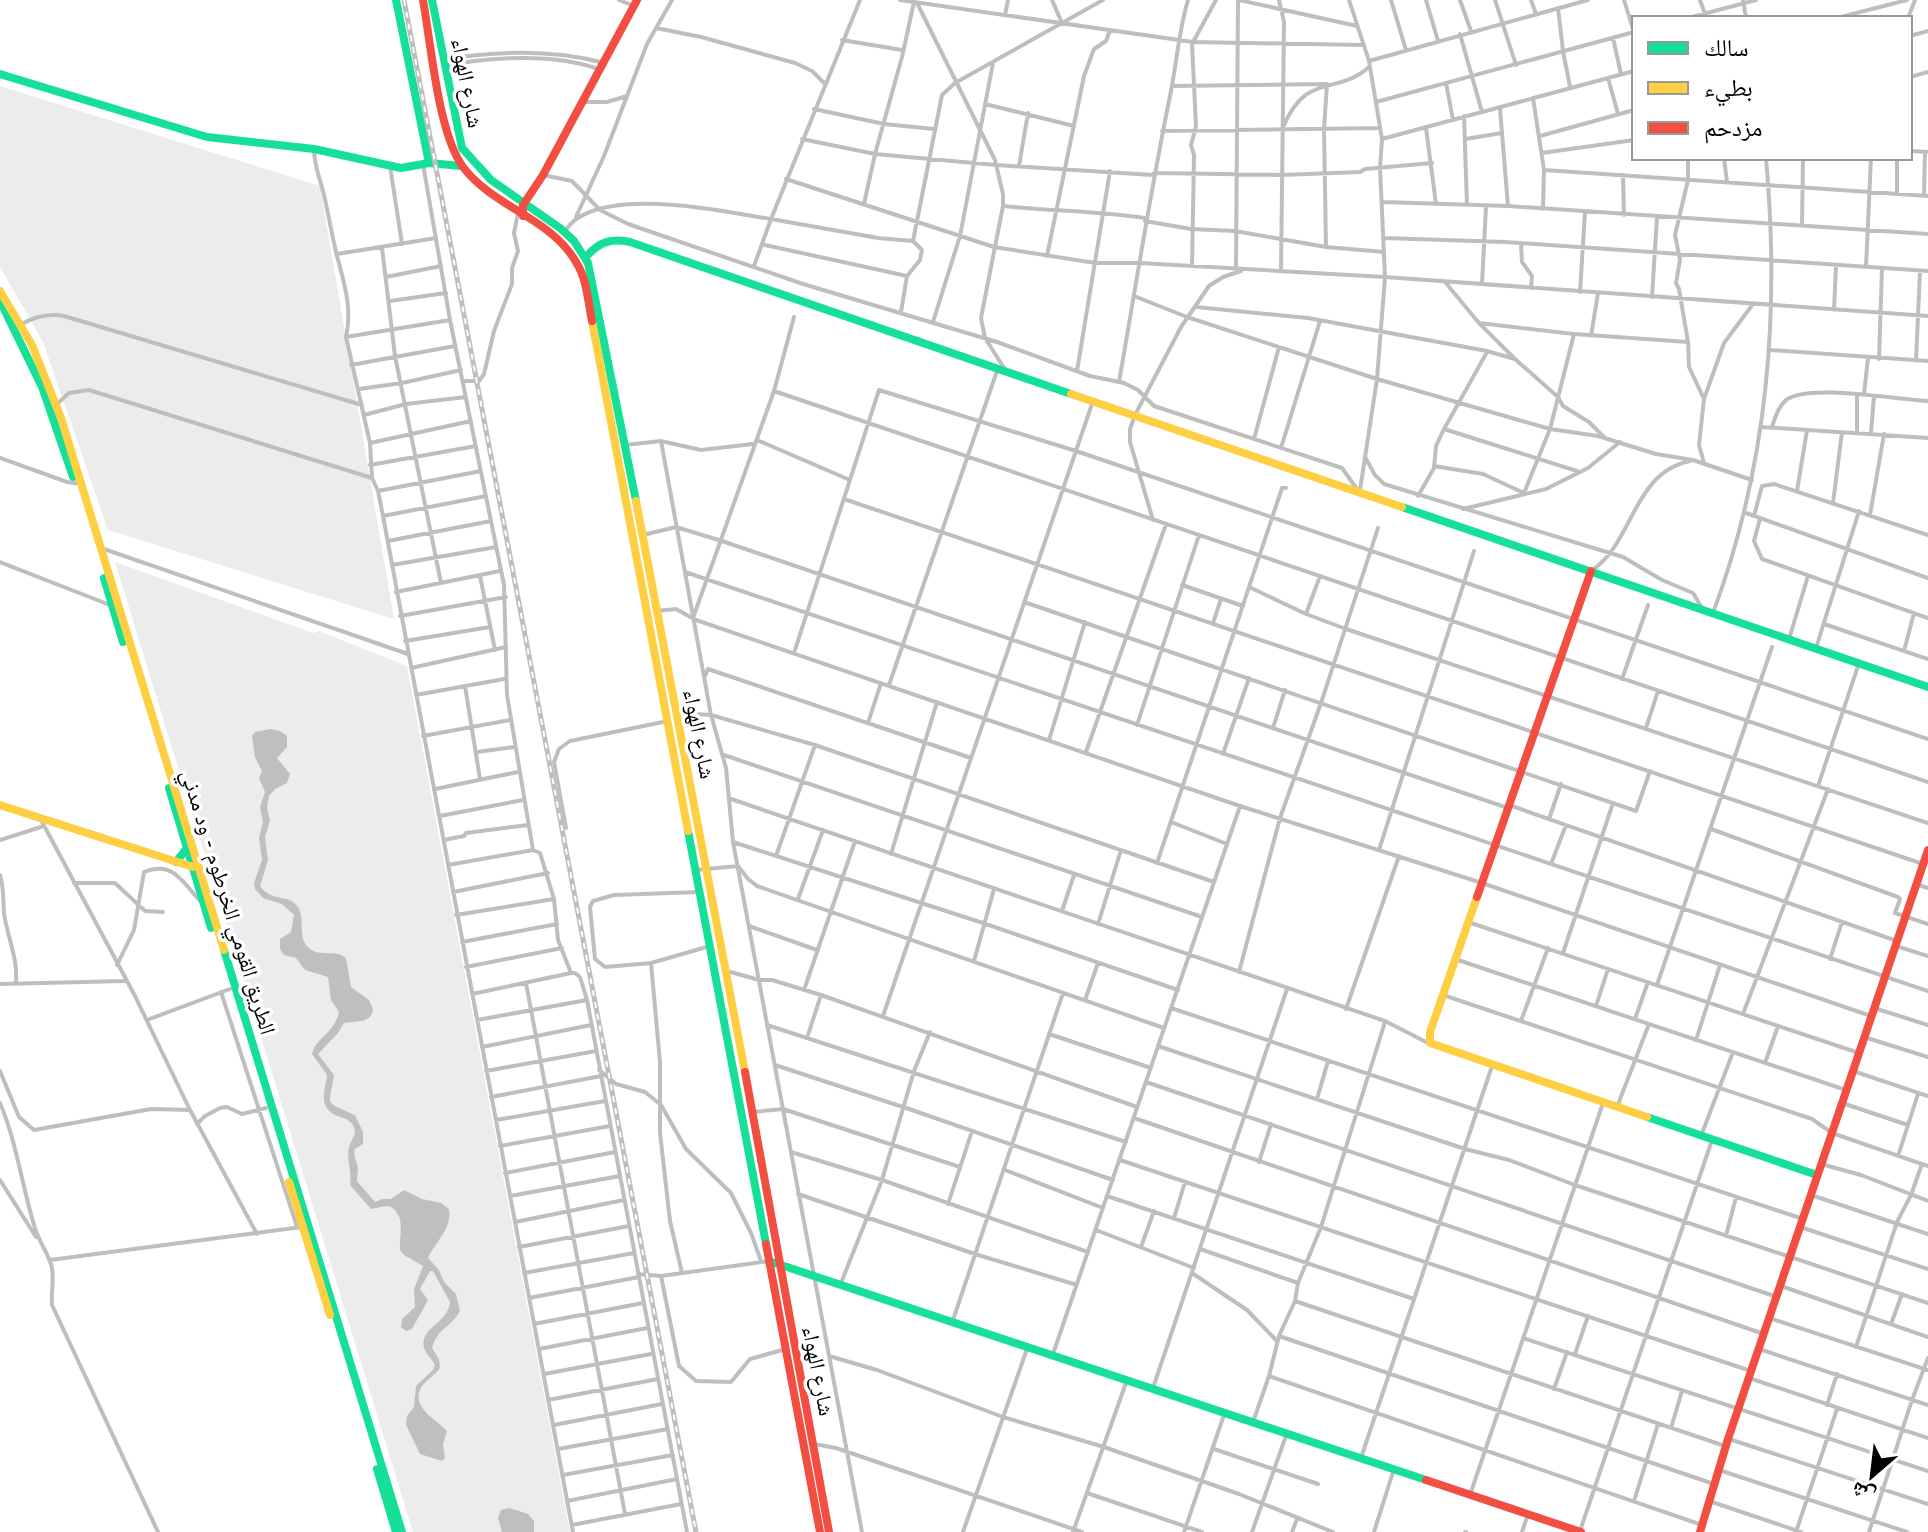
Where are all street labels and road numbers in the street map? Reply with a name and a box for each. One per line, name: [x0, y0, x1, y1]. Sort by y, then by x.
street label: شارع الهواء: [446, 36, 488, 130]
street label: شارع الهواء: [678, 687, 720, 781]
street label: الطريق القومي الخرطوم - ود مدني: [172, 766, 281, 1039]
street label: شارع الهواء: [797, 1324, 839, 1418]

